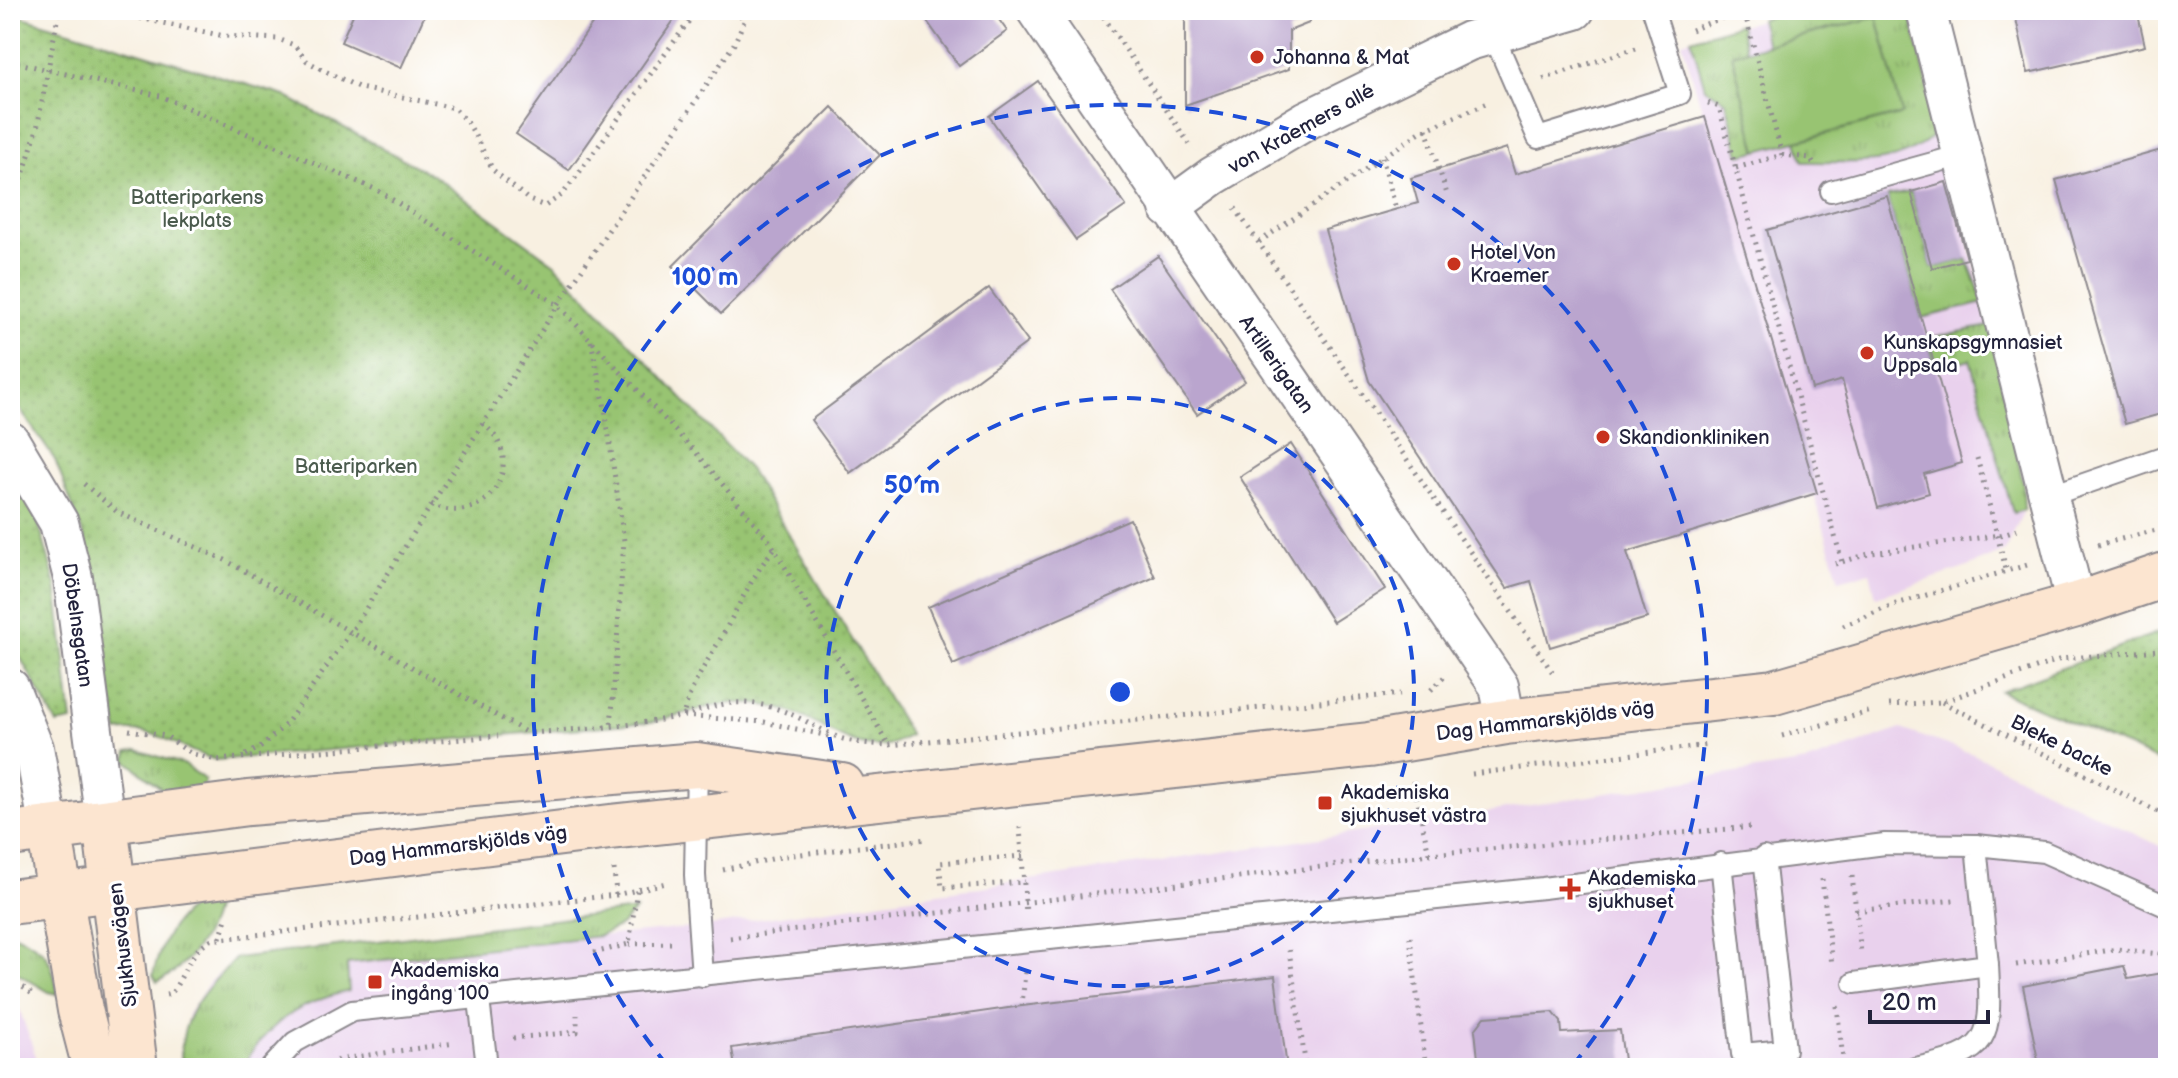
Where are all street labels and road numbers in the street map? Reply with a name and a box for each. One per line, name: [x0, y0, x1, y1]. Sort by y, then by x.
street label: von Kraemers allé: [1223, 79, 1379, 179]
street label: Artillerigatan: [1234, 311, 1319, 418]
street label: Döbelnsgatan: [56, 561, 98, 689]
street label: Dag Hammarskjölds väg: [1435, 696, 1656, 746]
street label: Bleke backe: [2007, 710, 2117, 782]
street label: Dag Hammarskjölds väg: [348, 821, 569, 871]
street label: Sjukhusvägen: [103, 881, 143, 1008]

